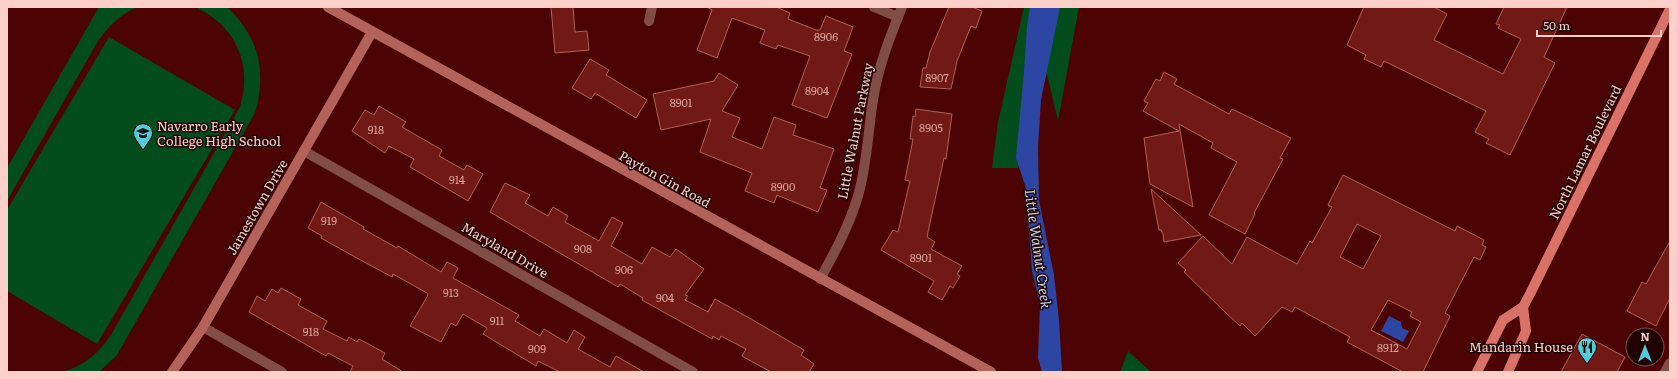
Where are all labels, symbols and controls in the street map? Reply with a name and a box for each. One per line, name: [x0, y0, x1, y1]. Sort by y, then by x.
scale bar: [1537, 12, 1661, 38]
text: 50 m: [1543, 16, 1570, 34]
house number: 8906: [814, 28, 838, 44]
street label: Little Walnut Parkway: [832, 60, 877, 201]
house number: 8907: [925, 69, 949, 85]
street label: North Lamar Boulevard: [1544, 81, 1625, 222]
house number: 8904: [805, 82, 829, 98]
house number: 8901: [670, 94, 693, 110]
place label: Navarro Early College High School: [157, 116, 281, 150]
house number: 8905: [919, 119, 943, 135]
house number: 918: [368, 121, 384, 137]
school or university icon: Navarro Early College High School: [132, 122, 154, 150]
street label: Payton Gin Road: [616, 145, 715, 212]
street label: Jamestown Drive: [221, 155, 292, 258]
house number: 914: [449, 171, 465, 187]
house number: 8900: [771, 178, 795, 194]
water label: Little Walnut Creek: [1021, 188, 1057, 310]
house number: 919: [321, 212, 337, 228]
street label: Maryland Drive: [458, 217, 552, 282]
house number: 908: [574, 240, 592, 256]
house number: 8901: [910, 249, 933, 265]
house number: 906: [615, 261, 633, 277]
house number: 913: [443, 284, 459, 300]
house number: 904: [656, 289, 674, 305]
house number: 911: [490, 312, 505, 328]
house number: 918: [303, 323, 319, 339]
north arrow: [1625, 327, 1665, 367]
text: N: [1640, 328, 1650, 344]
restaurant icon: Mandarin House: [1576, 336, 1598, 364]
place label: Mandarin House: [1469, 337, 1573, 356]
house number: 8912: [1377, 339, 1399, 355]
house number: 909: [528, 340, 546, 356]

